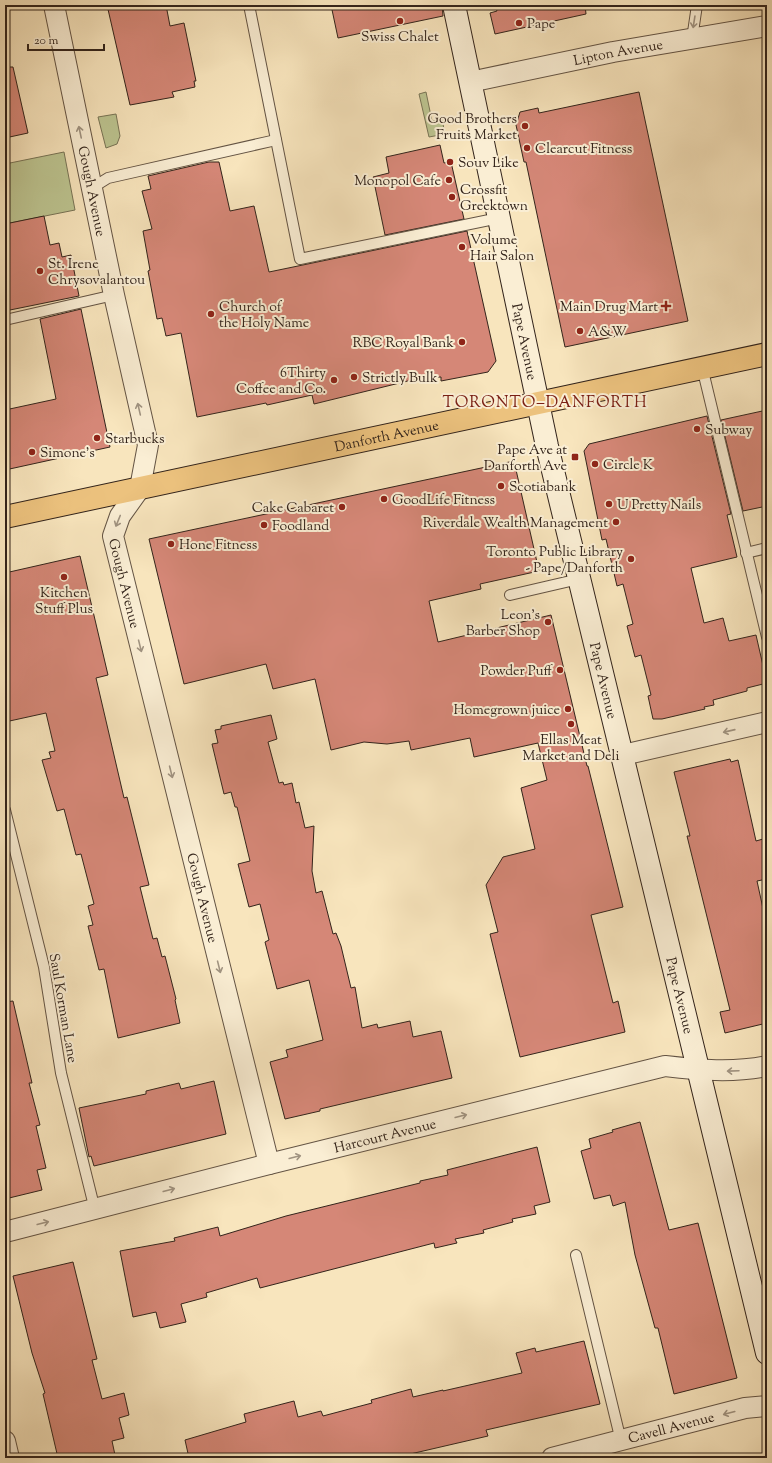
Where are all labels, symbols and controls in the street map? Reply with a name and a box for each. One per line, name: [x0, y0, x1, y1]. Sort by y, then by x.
place label: Pape: [527, 15, 555, 35]
one-way arrow: [690, 15, 698, 28]
marker: Swiss Chalet: [395, 16, 405, 26]
marker: Pape: [514, 18, 524, 28]
scale bar: [28, 26, 104, 52]
place label: Swiss Chalet: [361, 28, 439, 48]
text: 20 m: [34, 32, 59, 50]
street label: Lipton Avenue: [572, 36, 664, 72]
place label: Good Brothers Fruits Market: [428, 110, 517, 146]
marker: Good Brothers Fruits Market: [520, 121, 530, 131]
one-way arrow: [76, 125, 84, 138]
place label: Clearcut Fitness: [535, 140, 632, 160]
marker: Clearcut Fitness: [522, 143, 532, 153]
street label: Gough Avenue: [71, 144, 110, 239]
place label: Souv Like: [458, 154, 519, 174]
marker: Souv Like: [445, 157, 455, 167]
place label: Monopol Cafe: [354, 172, 441, 192]
marker: Monopol Cafe: [444, 175, 454, 185]
place label: Crossfit Greektown: [460, 181, 528, 217]
marker: Crossfit Greektown: [447, 192, 457, 202]
place label: Volume Hair Salon: [470, 231, 534, 267]
marker: Volume Hair Salon: [457, 242, 467, 252]
place label: St. Irene Chrysovalantou: [48, 255, 145, 291]
marker: St. Irene Chrysovalantou: [35, 266, 45, 276]
place label: Church of the Holy Name: [219, 298, 309, 334]
place label: Main Drug Mart: [560, 298, 658, 318]
marker: Main Drug Mart: [661, 301, 671, 311]
street label: Pape Avenue: [505, 302, 541, 382]
marker: Church of the Holy Name: [206, 309, 216, 319]
place label: A&W: [588, 323, 627, 343]
marker: A&W: [575, 326, 585, 336]
place label: RBC Royal Bank: [352, 334, 454, 354]
marker: RBC Royal Bank: [457, 337, 467, 347]
place label: 6Thirty Coffee and Co.: [236, 364, 326, 400]
place label: Strictly Bulk: [362, 369, 438, 389]
marker: Strictly Bulk: [349, 372, 359, 382]
marker: 6Thirty Coffee and Co.: [329, 375, 339, 385]
district label: TORONTO–DANFORTH: [442, 392, 648, 415]
one-way arrow: [135, 403, 143, 416]
street label: Danforth Avenue: [333, 416, 441, 458]
place label: Subway: [705, 421, 752, 441]
marker: Subway: [692, 424, 702, 434]
place label: Starbucks: [105, 430, 165, 450]
marker: Starbucks: [92, 433, 102, 443]
place label: Pape Ave at Danforth Ave: [484, 441, 567, 477]
place label: Simone's: [40, 444, 95, 464]
marker: Simone's: [27, 447, 37, 457]
marker: Pape Ave at Danforth Ave: [570, 452, 580, 462]
place label: Circle K: [603, 456, 653, 476]
marker: Circle K: [590, 459, 600, 469]
place label: Scotiabank: [509, 478, 577, 498]
marker: Scotiabank: [496, 481, 506, 491]
place label: GoodLife Fitness: [392, 491, 495, 511]
marker: GoodLife Fitness: [379, 494, 389, 504]
place label: U Pretty Nails: [617, 496, 701, 516]
place label: Cake Cabaret: [252, 499, 334, 519]
marker: U Pretty Nails: [604, 499, 614, 509]
marker: Cake Cabaret: [337, 502, 347, 512]
one-way arrow: [114, 514, 122, 526]
place label: Riverdale Wealth Management: [423, 514, 608, 534]
place label: Foodland: [272, 517, 329, 537]
marker: Riverdale Wealth Management: [611, 517, 621, 527]
marker: Foodland: [259, 520, 269, 530]
place label: Hone Fitness: [179, 536, 257, 556]
street label: Gough Avenue: [102, 537, 144, 631]
marker: Hone Fitness: [166, 539, 176, 549]
place label: Toronto Public Library - Pape/Danforth: [486, 543, 623, 579]
marker: Toronto Public Library - Pape/Danforth: [626, 554, 636, 564]
marker: Kitchen Stuff Plus: [59, 572, 69, 582]
place label: Kitchen Stuff Plus: [35, 584, 93, 620]
place label: Leon’s Barber Shop: [466, 606, 540, 642]
marker: Leon’s Barber Shop: [543, 617, 553, 627]
one-way arrow: [137, 640, 144, 653]
street label: Pape Avenue: [583, 641, 621, 721]
place label: Powder Puff: [481, 662, 553, 682]
marker: Powder Puff: [555, 665, 565, 675]
place label: Homegrown juice: [453, 701, 560, 721]
marker: Homegrown juice: [563, 704, 573, 714]
marker: Ellas Meat Market and Deli: [566, 719, 576, 729]
one-way arrow: [723, 727, 736, 735]
place label: Ellas Meat Market and Deli: [523, 731, 619, 767]
one-way arrow: [168, 766, 176, 779]
street label: Gough Avenue: [180, 851, 222, 945]
street label: Saul Korman Lane: [43, 952, 82, 1065]
street label: Pape Avenue: [659, 956, 697, 1036]
one-way arrow: [216, 960, 224, 973]
one-way arrow: [727, 1067, 740, 1074]
one-way arrow: [455, 1111, 468, 1119]
street label: Harcourt Avenue: [332, 1115, 439, 1160]
one-way arrow: [288, 1153, 301, 1161]
one-way arrow: [162, 1186, 175, 1193]
one-way arrow: [36, 1218, 49, 1226]
street label: Cavell Avenue: [626, 1408, 717, 1450]
one-way arrow: [722, 1409, 735, 1417]

